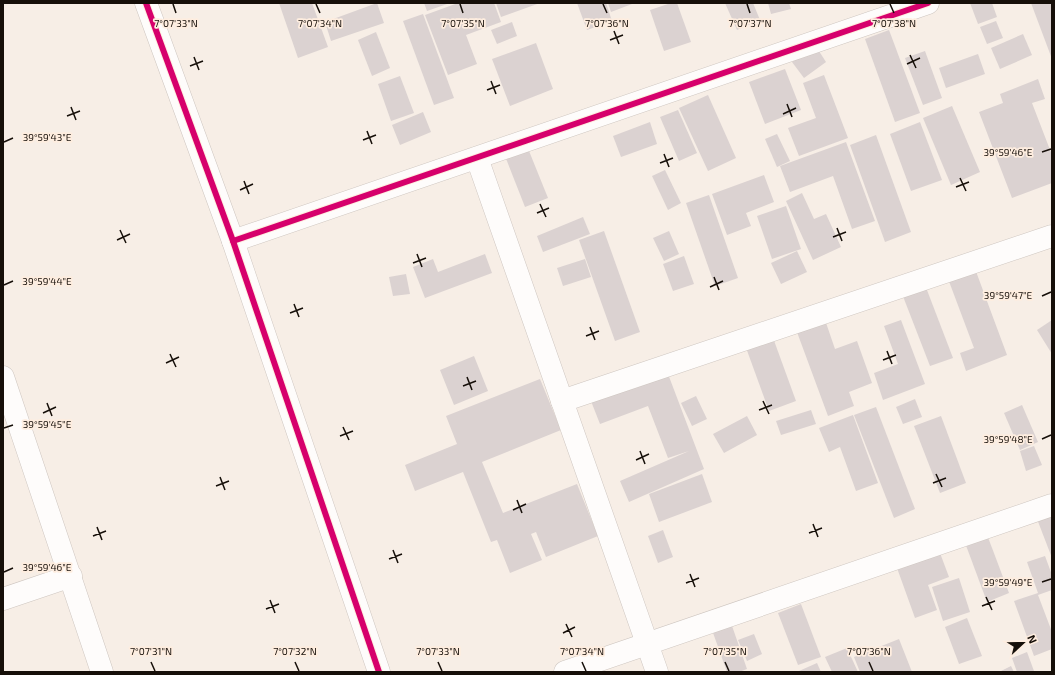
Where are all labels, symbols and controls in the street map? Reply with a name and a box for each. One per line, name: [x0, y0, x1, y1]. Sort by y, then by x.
text: 7°07'33"N: [154, 17, 198, 29]
text: 7°07'34"N: [298, 17, 342, 29]
text: 7°07'35"N: [441, 17, 485, 29]
text: 7°07'36"N: [585, 17, 629, 29]
text: 7°07'37"N: [728, 17, 772, 29]
text: 7°07'38"N: [872, 17, 916, 29]
text: 39°59'43"E: [23, 131, 72, 143]
text: 39°59'46"E: [984, 146, 1033, 158]
text: 39°59'44"E: [22, 275, 72, 287]
text: 39°59'47"E: [984, 289, 1033, 301]
text: 39°59'45"E: [23, 418, 72, 430]
text: 39°59'48"E: [983, 433, 1033, 445]
text: 39°59'46"E: [23, 561, 72, 573]
text: 39°59'49"E: [984, 576, 1033, 588]
north arrow: [1003, 623, 1043, 663]
text: N: [1025, 633, 1040, 645]
text: 7°07'31"N: [130, 645, 172, 657]
text: 7°07'32"N: [273, 645, 317, 657]
text: 7°07'33"N: [416, 645, 460, 657]
text: 7°07'34"N: [560, 645, 604, 657]
text: 7°07'35"N: [703, 645, 747, 657]
text: 7°07'36"N: [847, 645, 891, 657]

